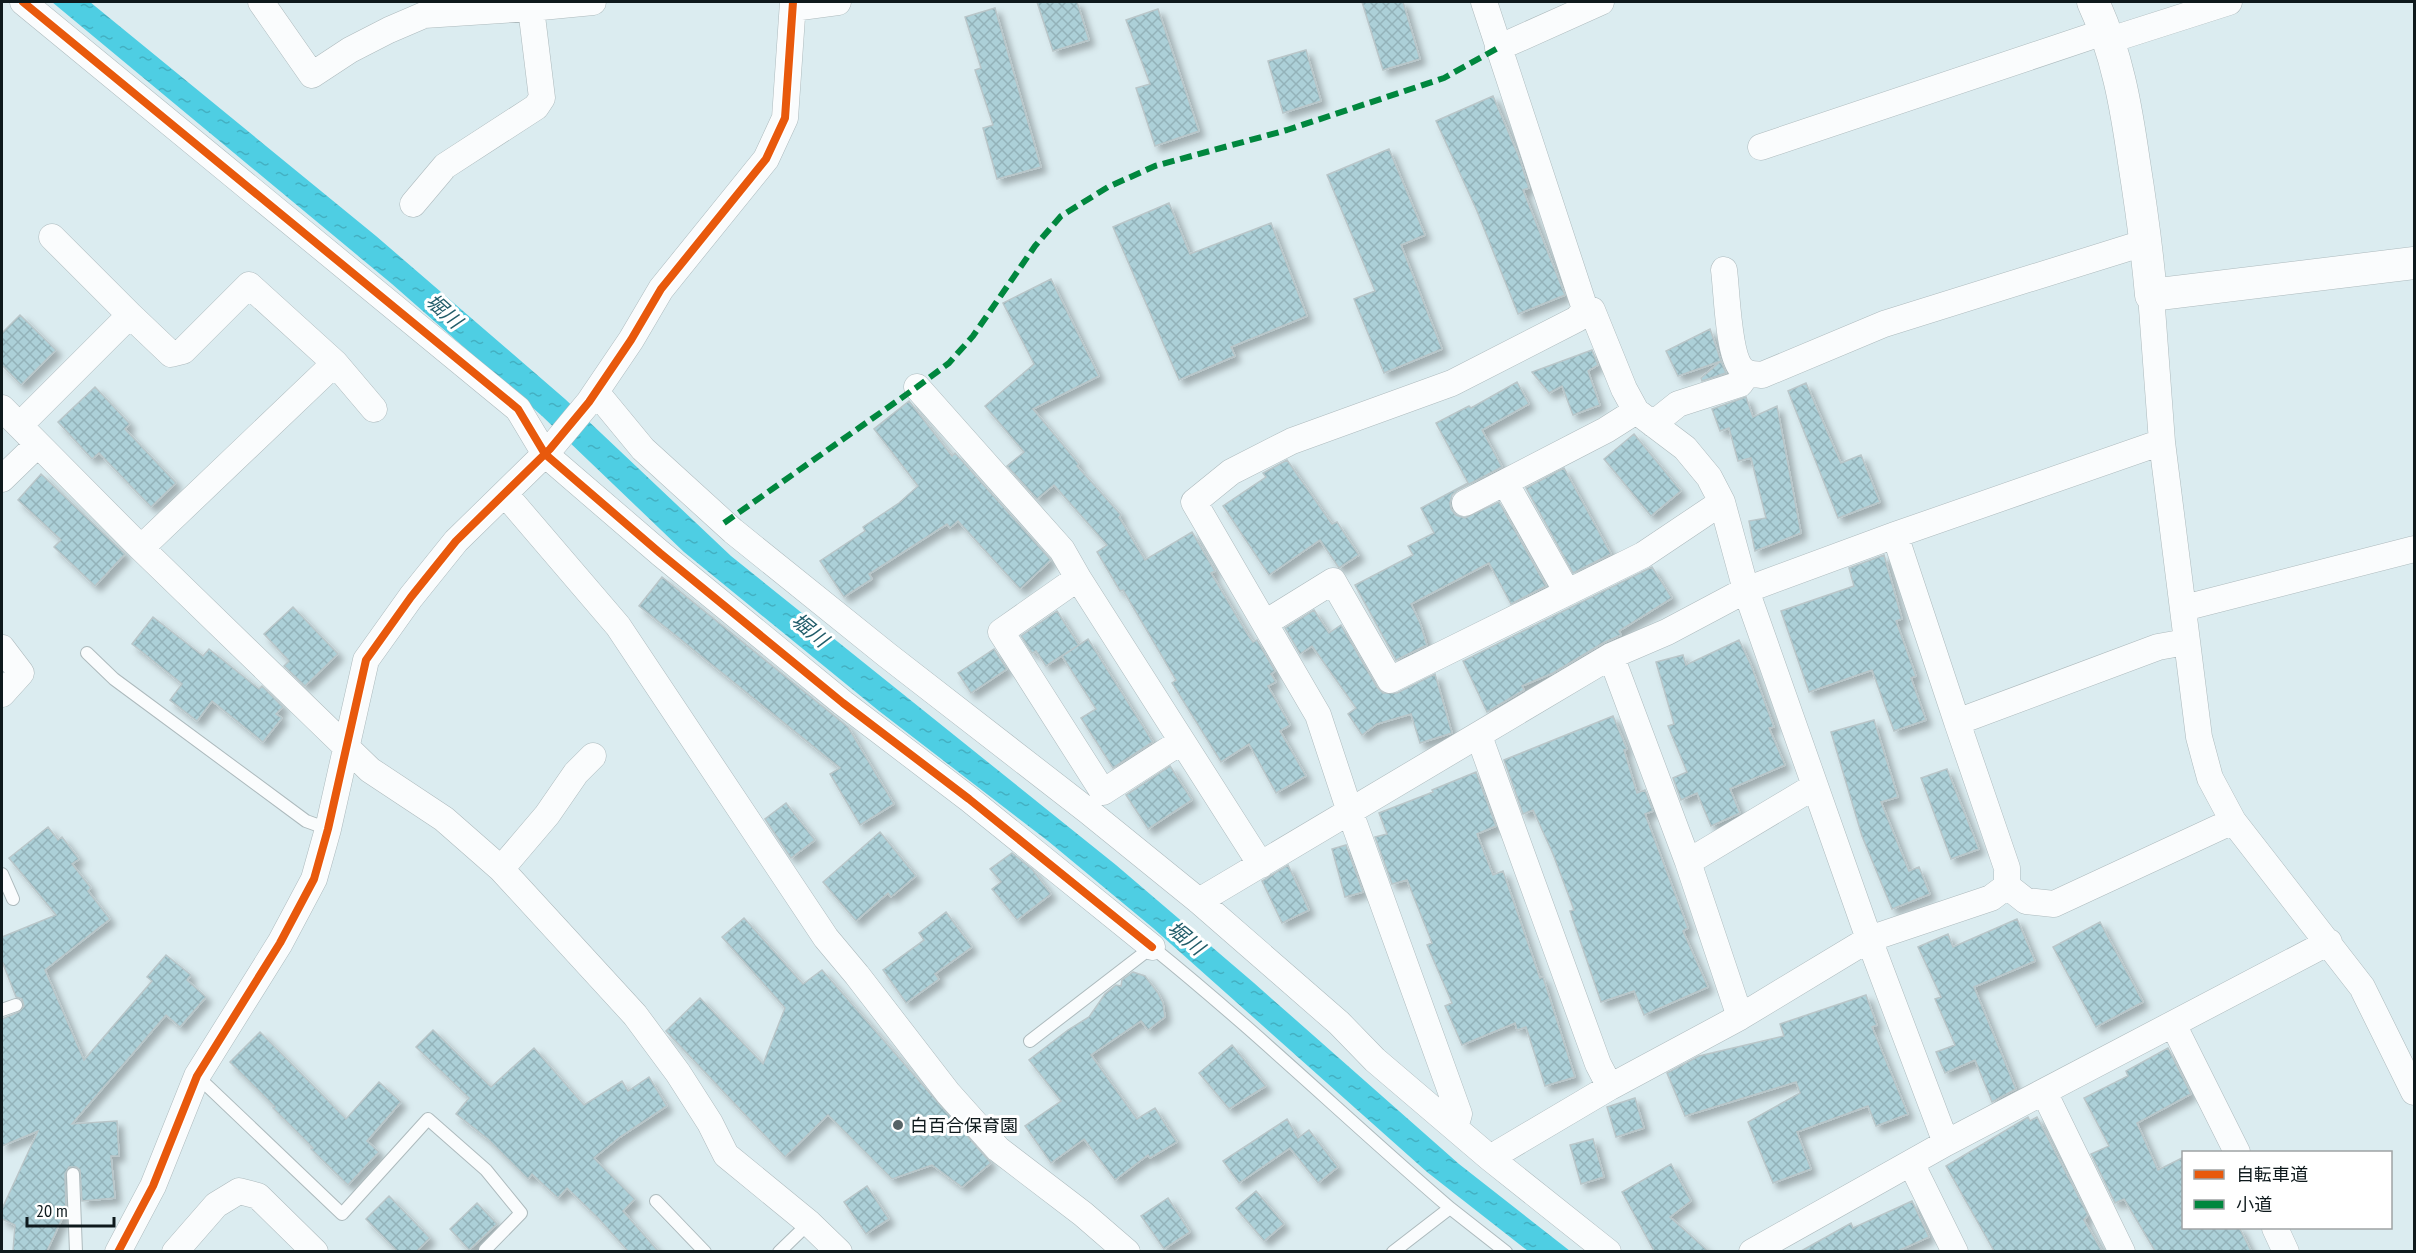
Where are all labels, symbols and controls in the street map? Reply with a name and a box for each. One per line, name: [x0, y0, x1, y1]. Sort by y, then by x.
water label: 堀川: [420, 288, 469, 335]
water label: 堀川: [786, 607, 835, 654]
water label: 堀川: [1162, 915, 1211, 962]
place label: 白百合保育園: [910, 1114, 1018, 1137]
marker: 白百合保育園: [891, 1118, 905, 1132]
legend: [2182, 1151, 2392, 1229]
text: 自転車道: [2236, 1163, 2308, 1186]
scale bar: [27, 1190, 114, 1228]
text: 小道: [2236, 1193, 2272, 1216]
text: 20 m: [36, 1199, 68, 1222]

